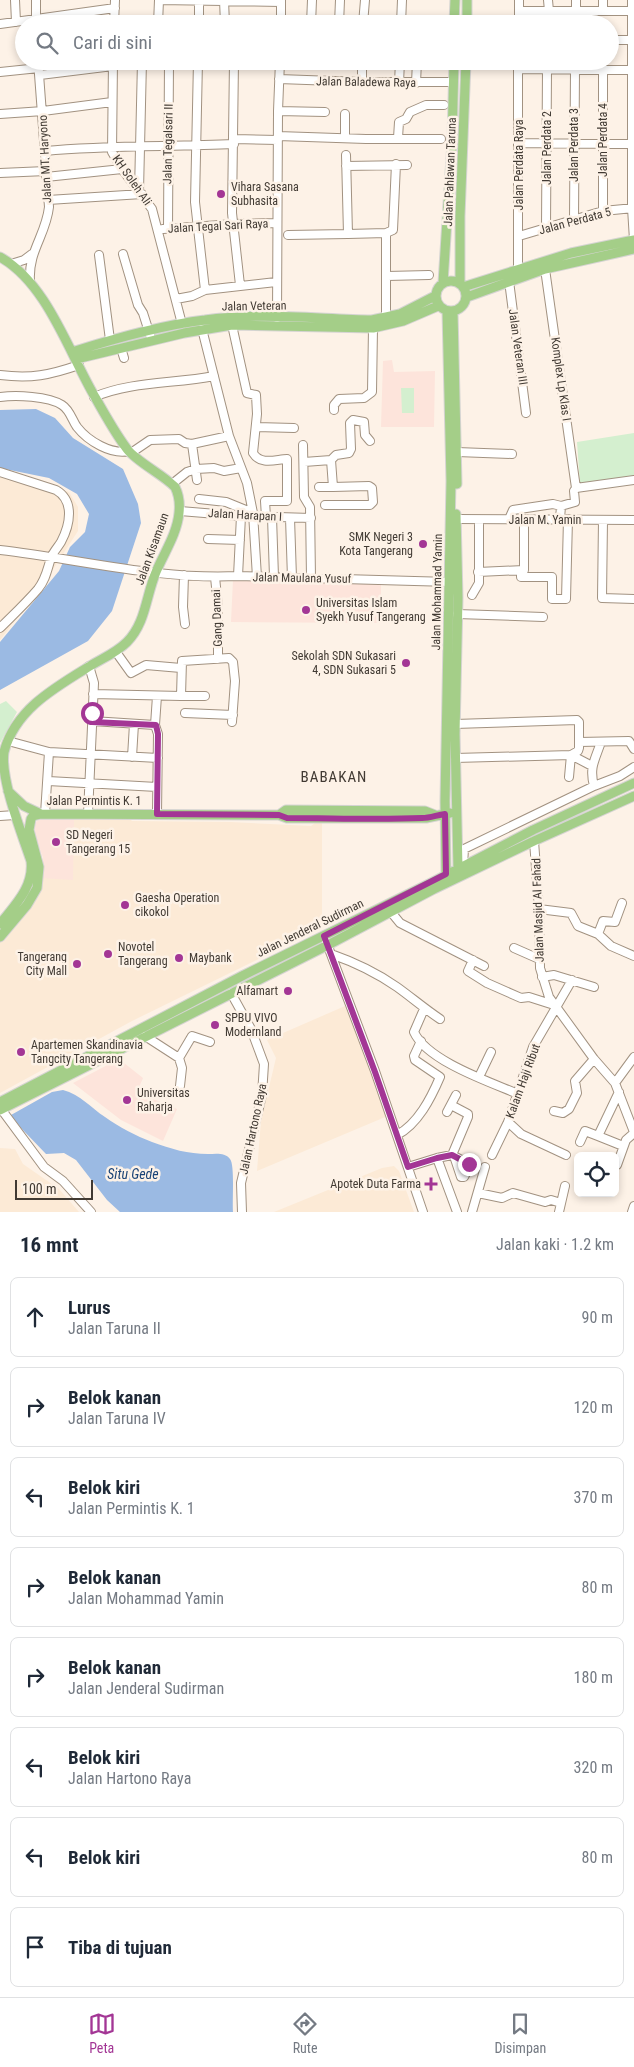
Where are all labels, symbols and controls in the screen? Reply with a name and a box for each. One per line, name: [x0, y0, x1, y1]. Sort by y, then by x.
search box: [15, 15, 619, 70]
icon: search: [33, 29, 61, 57]
text: Cari di sini: [73, 31, 152, 54]
street label: Jalan Baladewa Raya: [316, 74, 416, 90]
street label: Jalan Perdata 4: [596, 103, 610, 177]
street label: Jalan Tegalsari II: [160, 104, 176, 184]
street label: Jalan Perdata 3: [567, 108, 581, 182]
street label: Jalan Perdata 2: [540, 111, 554, 185]
street label: Jalan MT. Haryono: [36, 115, 54, 203]
street label: Jalan Pahlawan Taruna: [441, 117, 459, 227]
street label: Jalan Perdata Raya: [512, 119, 526, 210]
street label: KH Soleh Ali: [110, 152, 154, 208]
place label: Vihara Sasana Subhasita: [231, 180, 299, 208]
marker: Vihara Sasana Subhasita: [215, 188, 227, 200]
street label: Jalan Perdata 5: [537, 205, 613, 237]
street label: Jalan Tegal Sari Raya: [167, 216, 269, 236]
street label: Jalan Veteran: [221, 298, 287, 314]
street label: Jalan Veteran III: [506, 308, 530, 386]
street label: Komplex Lp Klas I: [548, 336, 574, 422]
street label: Jalan Harapan I: [208, 506, 282, 524]
street label: Jalan Kisamaun: [133, 511, 172, 587]
street label: Jalan M. Yamin: [509, 513, 582, 527]
place label: SMK Negeri 3 Kota Tangerang: [339, 530, 413, 558]
street label: Jalan Mohammad Yamin: [429, 533, 445, 651]
marker: SMK Negeri 3 Kota Tangerang: [417, 538, 429, 550]
street label: Jalan Maulana Yusuf: [252, 570, 352, 586]
street label: Gang Damai: [209, 589, 225, 647]
place label: Universitas Islam Syekh Yusuf Tangerang: [316, 596, 426, 624]
marker: Universitas Islam Syekh Yusuf Tangerang: [300, 604, 312, 616]
place label: Sekolah SDN Sukasari 4, SDN Sukasari 5: [292, 649, 396, 677]
marker: Sekolah SDN Sukasari 4, SDN Sukasari 5: [400, 657, 412, 669]
route start: [81, 702, 104, 725]
district label: BABAKAN: [301, 768, 367, 786]
street label: Jalan Permintis K. 1: [47, 794, 142, 808]
place label: SD Negeri Tangerang 15: [66, 828, 130, 856]
marker: SD Negeri Tangerang 15: [50, 836, 62, 848]
street label: Jalan Masjid Al Fahad: [529, 858, 547, 962]
place label: Gaesha Operation cikokol: [135, 891, 219, 919]
street label: Jalan Jenderal Sudirman: [254, 896, 366, 960]
marker: Gaesha Operation cikokol: [119, 899, 131, 911]
place label: Novotel Tangerang: [118, 940, 168, 968]
marker: Novotel Tangerang: [102, 948, 114, 960]
place label: Tangerang City Mall: [17, 950, 67, 978]
place label: Maybank: [189, 951, 232, 965]
marker: Maybank: [173, 952, 185, 964]
marker: Tangerang City Mall: [71, 958, 83, 970]
place label: Alfamart: [236, 984, 278, 998]
marker: Alfamart: [282, 985, 294, 997]
place label: SPBU VIVO Modernland: [225, 1011, 281, 1039]
marker: SPBU VIVO Modernland: [209, 1019, 221, 1031]
place label: Apartemen Skandinavia Tangcity Tangerang: [31, 1038, 143, 1066]
street label: Kalam Haji Ribut: [503, 1041, 543, 1120]
marker: Apartemen Skandinavia Tangcity Tangerang: [15, 1046, 27, 1058]
street label: Jalan Hartono Raya: [237, 1082, 270, 1176]
place label: Universitas Raharja: [137, 1086, 190, 1114]
marker: Universitas Raharja: [121, 1094, 133, 1106]
map controls: [574, 1152, 619, 1197]
button: locate: [574, 1152, 619, 1197]
route end: [458, 1153, 481, 1176]
water label: Situ Gede: [107, 1166, 159, 1182]
scale bar: [15, 1177, 92, 1200]
place label: Apotek Duta Farma: [330, 1177, 421, 1191]
marker: Apotek Duta Farma: [425, 1178, 437, 1190]
text: 100 m: [22, 1181, 57, 1197]
text: 16 mnt: [20, 1233, 78, 1257]
text: Jalan kaki · 1.2 km: [496, 1235, 614, 1254]
text: Lurus: [68, 1296, 111, 1319]
icon: ahead: [21, 1303, 49, 1331]
text: 90 m: [581, 1308, 613, 1327]
text: Jalan Taruna II: [68, 1319, 161, 1338]
text: Belok kanan: [68, 1386, 161, 1409]
icon: right: [21, 1393, 49, 1421]
text: 120 m: [574, 1398, 613, 1417]
text: Jalan Taruna IV: [68, 1409, 166, 1428]
text: Belok kiri: [68, 1476, 140, 1499]
icon: left: [21, 1483, 49, 1511]
text: 370 m: [574, 1488, 613, 1507]
text: Jalan Permintis K. 1: [68, 1499, 195, 1518]
text: Belok kanan: [68, 1566, 161, 1589]
icon: right: [21, 1573, 49, 1601]
text: 80 m: [581, 1578, 613, 1597]
text: Jalan Mohammad Yamin: [68, 1589, 224, 1608]
text: Belok kanan: [68, 1656, 161, 1679]
icon: right: [21, 1663, 49, 1691]
text: 180 m: [574, 1668, 613, 1687]
text: Jalan Jenderal Sudirman: [68, 1679, 224, 1698]
text: Belok kiri: [68, 1746, 140, 1769]
icon: left: [21, 1753, 49, 1781]
text: 320 m: [574, 1758, 613, 1777]
text: Jalan Hartono Raya: [68, 1769, 191, 1788]
icon: left: [21, 1843, 49, 1871]
text: Belok kiri: [68, 1846, 140, 1869]
text: 80 m: [581, 1848, 613, 1867]
icon: arrive: [21, 1933, 49, 1961]
text: Tiba di tujuan: [68, 1936, 172, 1959]
tab: Peta: [88, 2010, 116, 2056]
tab: Rute: [291, 2010, 319, 2056]
tab: Disimpan: [495, 2010, 546, 2056]

